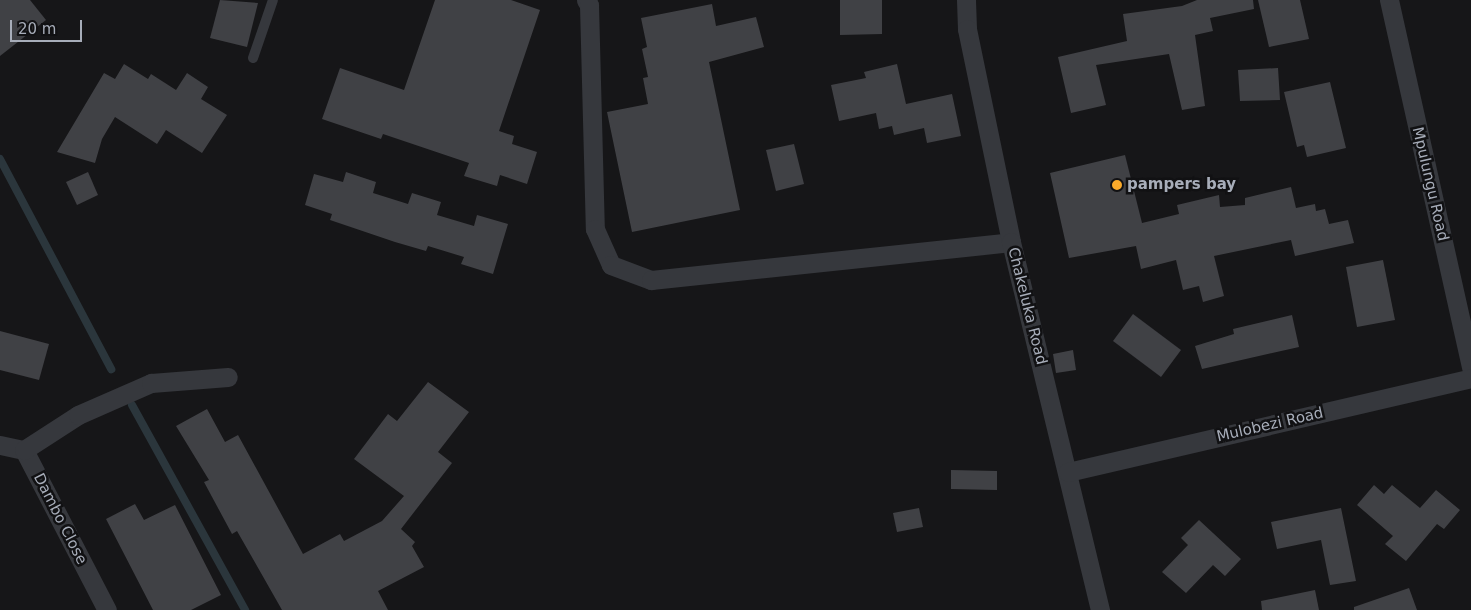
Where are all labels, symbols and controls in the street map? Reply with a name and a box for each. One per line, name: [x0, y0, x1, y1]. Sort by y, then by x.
scale bar: [12, 10, 85, 42]
text: 20 m: [18, 20, 56, 38]
street label: Mpulungu Road: [1408, 125, 1452, 243]
place label: pampers bay: [1127, 176, 1236, 194]
marker: pampers bay: [1111, 179, 1123, 191]
street label: Chakeluka Road: [1004, 245, 1050, 367]
street label: Mulobezi Road: [1215, 404, 1325, 446]
street label: Dambo Close: [29, 471, 91, 567]

